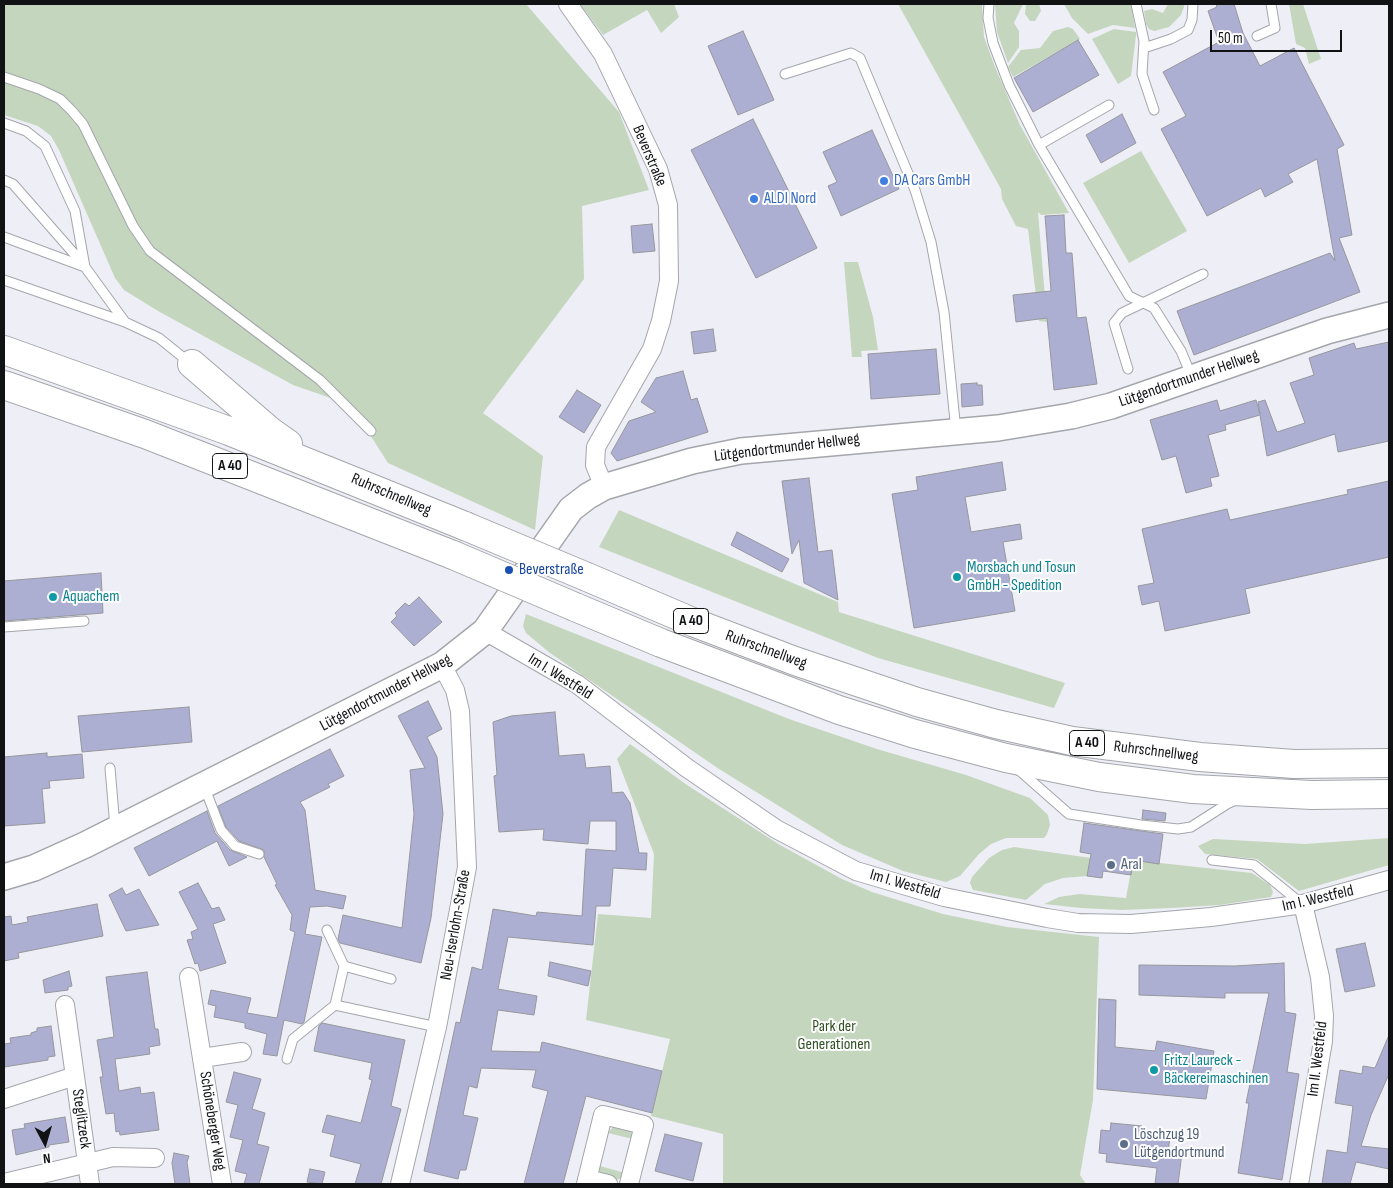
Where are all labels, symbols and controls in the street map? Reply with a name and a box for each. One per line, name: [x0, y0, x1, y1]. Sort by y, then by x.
scale bar: [1213, 20, 1346, 52]
text: 50 m: [1218, 29, 1243, 48]
street label: Beverstraße: [628, 123, 670, 189]
place label: DA Cars GmbH: [894, 171, 970, 191]
marker: DA Cars GmbH: [878, 175, 890, 187]
place label: ALDI Nord: [764, 189, 816, 209]
marker: ALDI Nord: [748, 193, 760, 205]
street label: Lütgendortmunder Hellweg: [1117, 346, 1261, 412]
street label: Lütgendortmunder Hellweg: [713, 430, 861, 466]
road number: A 40: [212, 454, 248, 478]
street label: Ruhrschnellweg: [348, 470, 434, 520]
place label: Morsbach und Tosun GmbH - Spedition: [967, 558, 1076, 596]
place label: Beverstraße: [519, 560, 584, 580]
marker: Beverstraße: [503, 564, 515, 576]
marker: Morsbach und Tosun GmbH - Spedition: [951, 571, 963, 583]
place label: Aquachem: [63, 587, 120, 607]
marker: Aquachem: [47, 591, 59, 603]
road number: A 40: [674, 608, 708, 634]
street label: Ruhrschnellweg: [723, 626, 809, 674]
street label: Lütgendortmunder Hellweg: [317, 650, 455, 736]
street label: Im I. Westfeld: [524, 650, 596, 704]
road number: A 40: [1070, 730, 1104, 756]
street label: Ruhrschnellweg: [1113, 737, 1199, 767]
place label: Aral: [1121, 855, 1142, 875]
marker: Aral: [1105, 859, 1117, 871]
street label: Im I. Westfeld: [868, 866, 942, 904]
street label: Neu-Iserlohn-Straße: [437, 868, 475, 982]
street label: Im I. Westfeld: [1281, 882, 1355, 916]
park label: Park der Generationen: [798, 1017, 870, 1055]
street label: Im II. Westfeld: [1304, 1020, 1332, 1098]
place label: Fritz Laureck - Bäckereimaschinen: [1164, 1051, 1268, 1089]
marker: Fritz Laureck - Bäckereimaschinen: [1148, 1064, 1160, 1076]
street label: Schöneberger Weg: [195, 1070, 229, 1172]
street label: Steglitzeck: [67, 1088, 95, 1150]
north arrow: [20, 1118, 70, 1168]
place label: Löschzug 19 Lütgendortmund: [1134, 1125, 1225, 1163]
marker: Löschzug 19 Lütgendortmund: [1118, 1138, 1130, 1150]
text: N: [42, 1150, 51, 1167]

